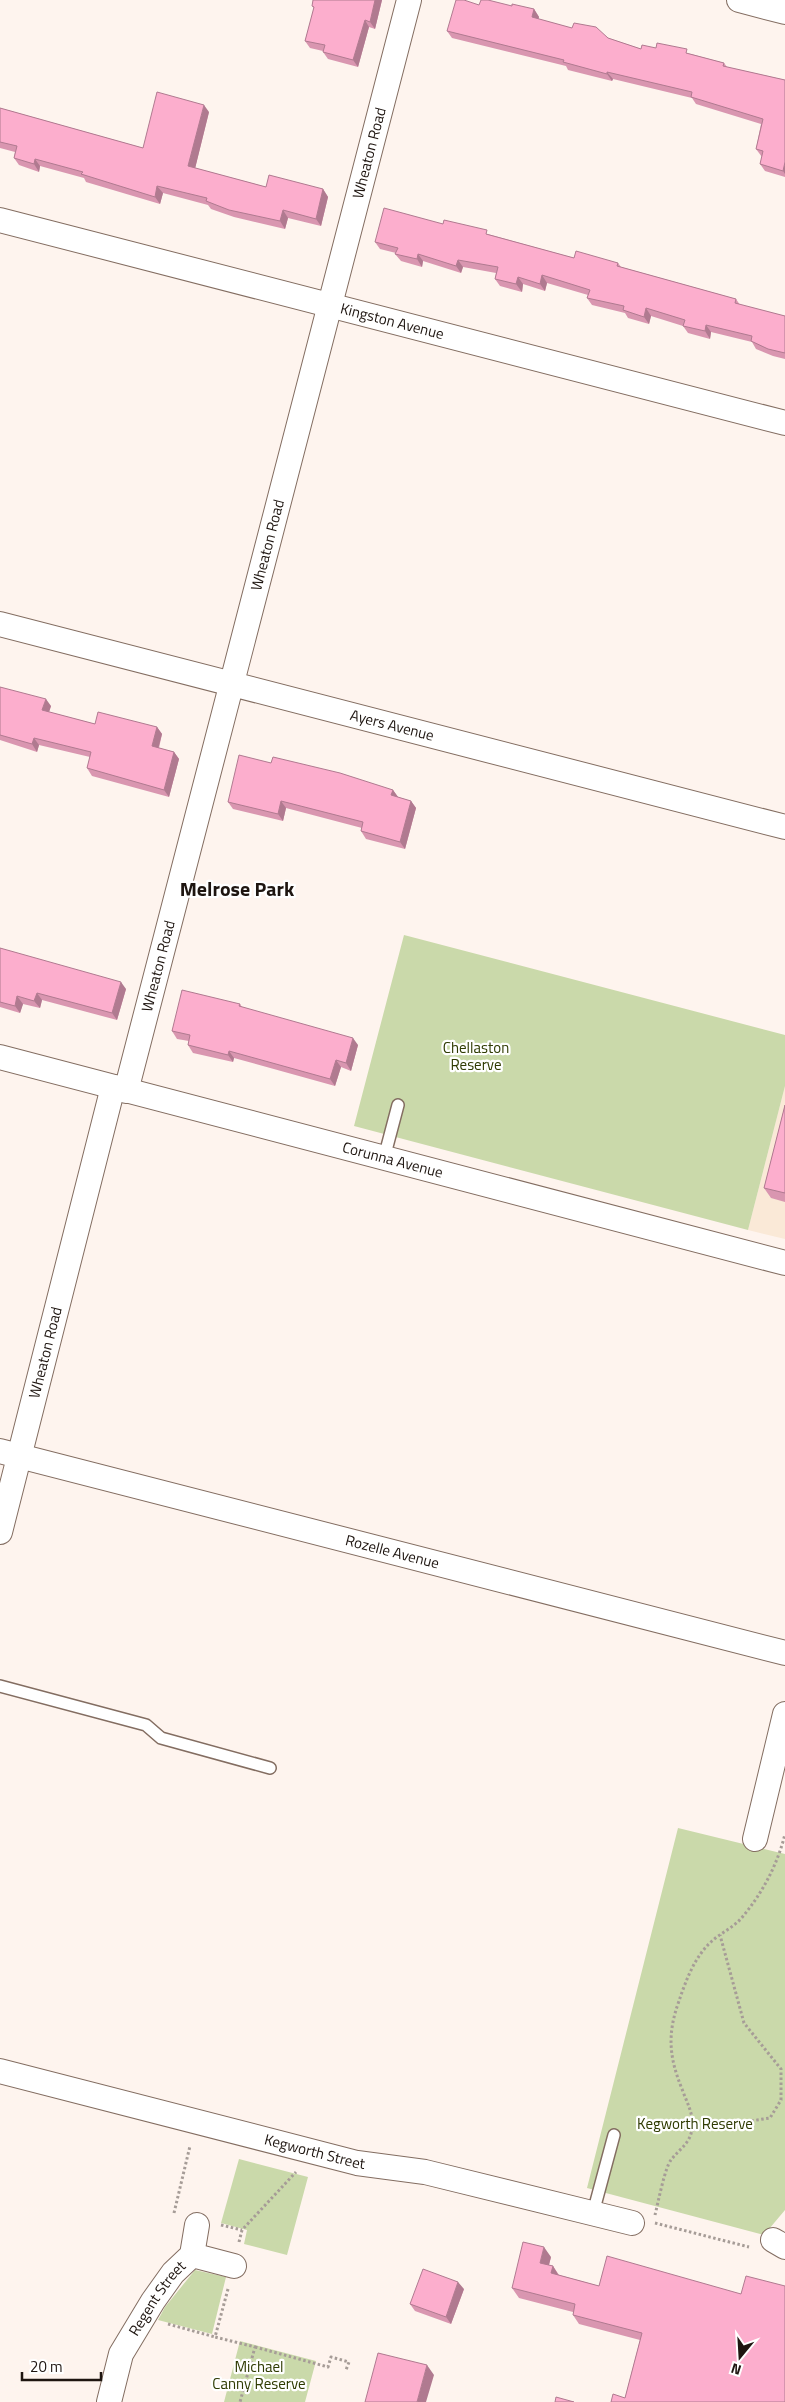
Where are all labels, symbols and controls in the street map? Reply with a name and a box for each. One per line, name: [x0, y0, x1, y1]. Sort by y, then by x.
street label: Wheaton Road: [346, 105, 392, 201]
street label: Kingston Avenue: [338, 296, 446, 345]
street label: Wheaton Road: [244, 497, 290, 593]
street label: Ayers Avenue: [348, 703, 437, 747]
district label: Melrose Park: [180, 873, 295, 904]
street label: Wheaton Road: [135, 918, 181, 1014]
park label: Chellaston Reserve: [443, 1036, 509, 1076]
street label: Corunna Avenue: [340, 1135, 446, 1184]
street label: Wheaton Road: [22, 1304, 68, 1401]
street label: Rozelle Avenue: [343, 1528, 442, 1575]
park label: Kegworth Reserve: [637, 2112, 753, 2135]
street label: Kegworth Street: [262, 2128, 367, 2175]
street label: Regent Street: [123, 2254, 191, 2340]
north arrow: [715, 2332, 765, 2382]
scale bar: [22, 2350, 101, 2382]
text: 20 m: [30, 2355, 63, 2378]
park label: Michael Canny Reserve: [212, 2355, 306, 2395]
text: N: [728, 2358, 744, 2381]

